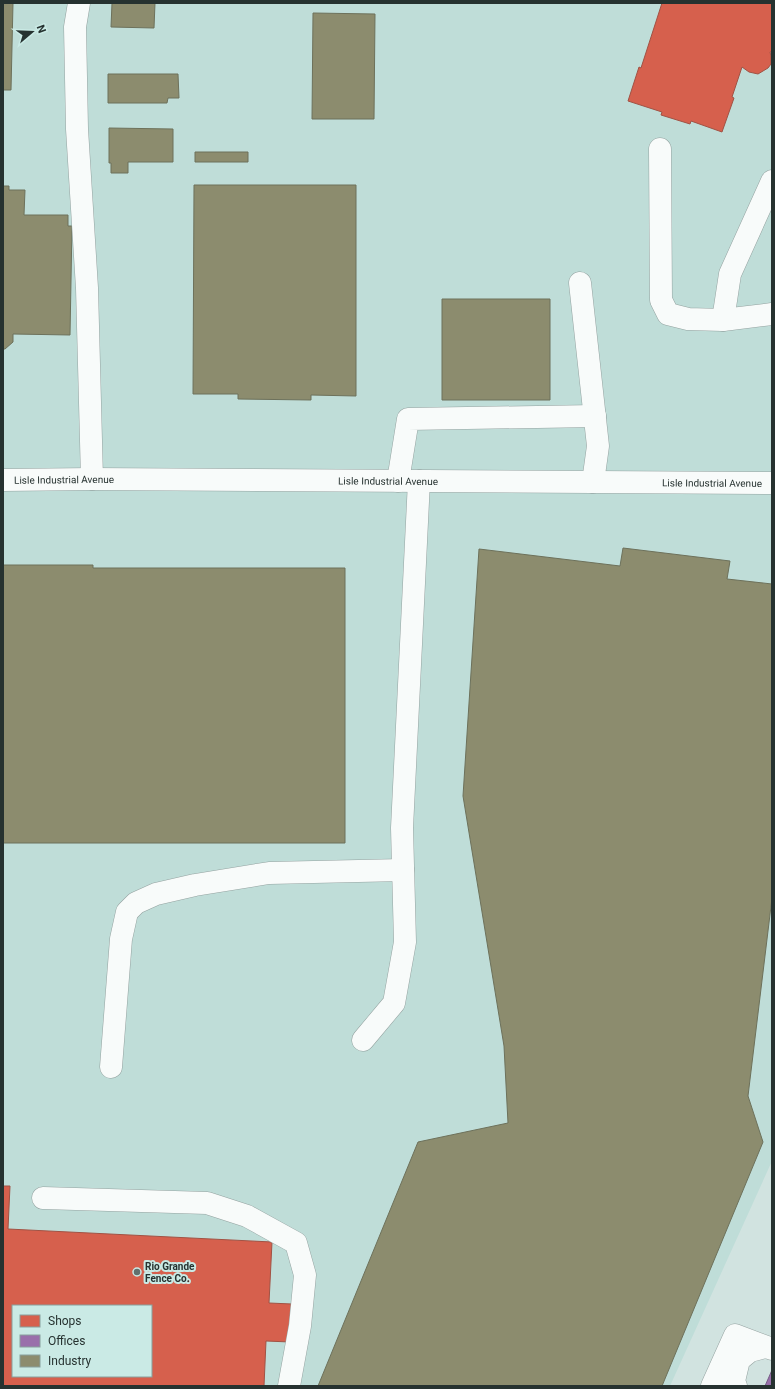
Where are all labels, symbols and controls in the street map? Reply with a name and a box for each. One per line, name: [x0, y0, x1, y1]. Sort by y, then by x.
north arrow: [12, 12, 52, 52]
text: N: [34, 23, 48, 35]
street label: Lisle Industrial Avenue: [14, 473, 114, 485]
street label: Lisle Industrial Avenue: [338, 475, 438, 487]
street label: Lisle Industrial Avenue: [662, 477, 762, 488]
place label: Rio Grande Fence Co.: [145, 1261, 195, 1284]
marker: Rio Grande Fence Co.: [132, 1267, 142, 1277]
legend: [12, 1305, 152, 1377]
text: Shops: [48, 1314, 82, 1328]
text: Offices: [48, 1334, 85, 1348]
text: Industry: [48, 1354, 92, 1368]

